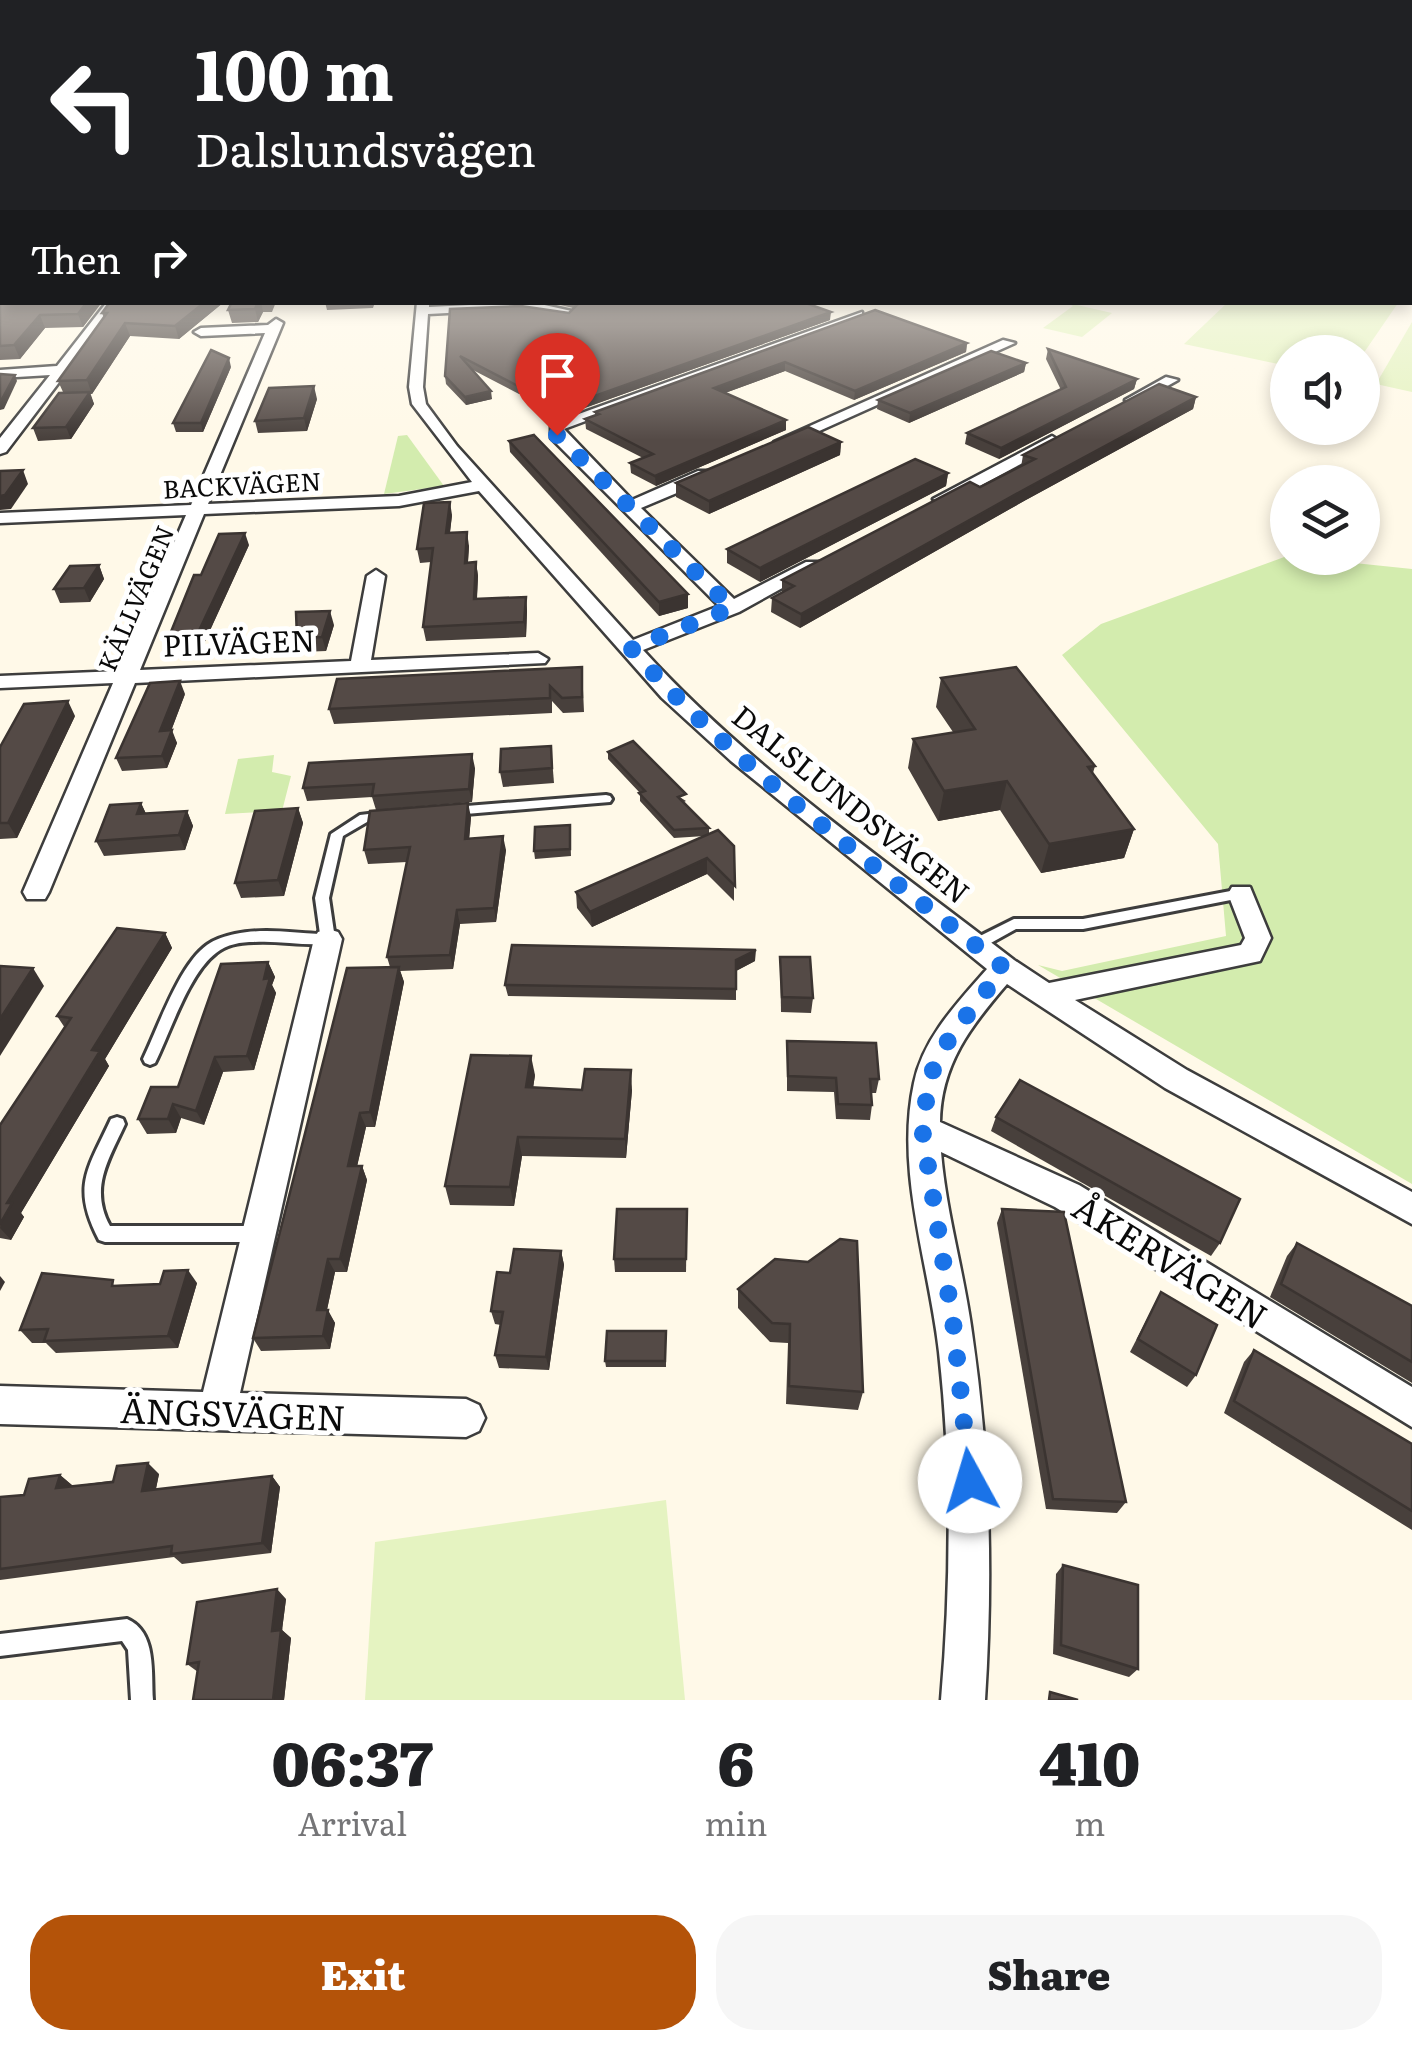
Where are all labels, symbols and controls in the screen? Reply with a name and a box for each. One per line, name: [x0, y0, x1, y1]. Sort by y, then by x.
text: 100 m: [195, 19, 394, 123]
icon: left: [30, 40, 160, 170]
text: Dalslundsvägen: [195, 114, 536, 181]
text: Then: [30, 229, 121, 286]
icon: right: [141, 230, 196, 285]
pin: [515, 333, 600, 436]
map controls: [1270, 335, 1380, 575]
button: sound: [1270, 335, 1380, 445]
icon: arrive: [530, 348, 585, 403]
street label: BACKVÄGEN: [162, 461, 322, 507]
button: layers: [1270, 465, 1380, 575]
street label: KÄLLVÄGEN: [88, 519, 182, 677]
street label: PILVÄGEN: [162, 616, 316, 666]
street label: DALSLUNDSVÄGEN: [724, 693, 980, 913]
street label: ÅKERVÄGEN: [1064, 1179, 1278, 1341]
street label: ÄNGSVÄGEN: [119, 1382, 347, 1442]
position arrow: [918, 1429, 1022, 1533]
text: 06:37: [272, 1715, 433, 1804]
text: 6: [718, 1715, 754, 1804]
text: 410: [1039, 1715, 1140, 1804]
text: Arrival: [298, 1798, 407, 1846]
text: min: [705, 1798, 767, 1846]
text: m: [1074, 1798, 1105, 1846]
button: Exit: [30, 1915, 696, 2030]
button: Share: [716, 1915, 1382, 2030]

